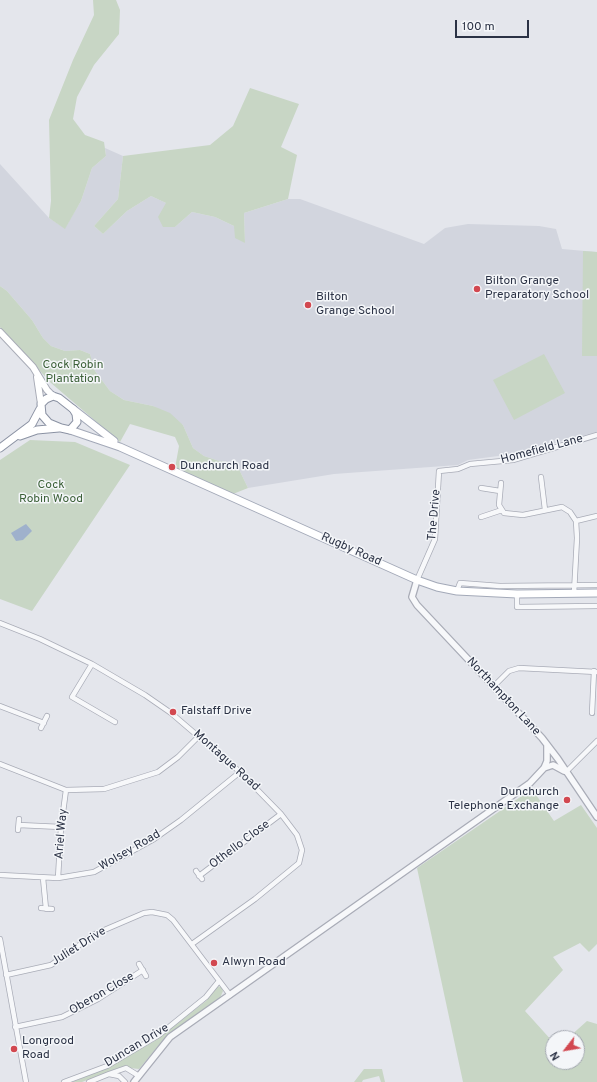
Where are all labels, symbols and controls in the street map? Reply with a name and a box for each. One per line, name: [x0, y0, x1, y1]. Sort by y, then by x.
scale bar: [457, 12, 531, 38]
text: 100 m: [462, 19, 495, 35]
place label: Bilton Grange Preparatory School: [485, 275, 589, 303]
marker: Bilton Grange Preparatory School: [472, 284, 482, 294]
place label: Bilton Grange School: [316, 291, 395, 319]
marker: Bilton Grange School: [303, 300, 313, 310]
park label: Cock Robin Plantation: [43, 359, 103, 387]
street label: Homefield Lane: [499, 432, 585, 468]
place label: Dunchurch Road: [180, 460, 269, 474]
marker: Dunchurch Road: [167, 462, 177, 472]
park label: Cock Robin Wood: [19, 479, 83, 507]
street label: The Drive: [426, 489, 444, 541]
street label: Rugby Road: [318, 530, 384, 570]
street label: Northampton Lane: [463, 655, 543, 739]
place label: Falstaff Drive: [181, 705, 252, 719]
marker: Falstaff Drive: [168, 707, 178, 717]
street label: Montague Road: [190, 727, 262, 795]
place label: Dunchurch Telephone Exchange: [448, 786, 559, 814]
marker: Dunchurch Telephone Exchange: [562, 795, 572, 805]
street label: Ariel Way: [53, 808, 71, 860]
street label: Othello Close: [207, 818, 273, 872]
street label: Wolsey Road: [97, 828, 163, 874]
street label: Juliet Drive: [49, 925, 109, 969]
place label: Alwyn Road: [222, 956, 286, 970]
marker: Alwyn Road: [209, 958, 219, 968]
street label: Oberon Close: [67, 970, 137, 1018]
street label: Duncan Drive: [102, 1021, 172, 1071]
north arrow: [545, 1030, 585, 1070]
place label: Longrood Road: [22, 1035, 74, 1063]
marker: Longrood Road: [9, 1044, 19, 1054]
text: N: [548, 1049, 564, 1063]

